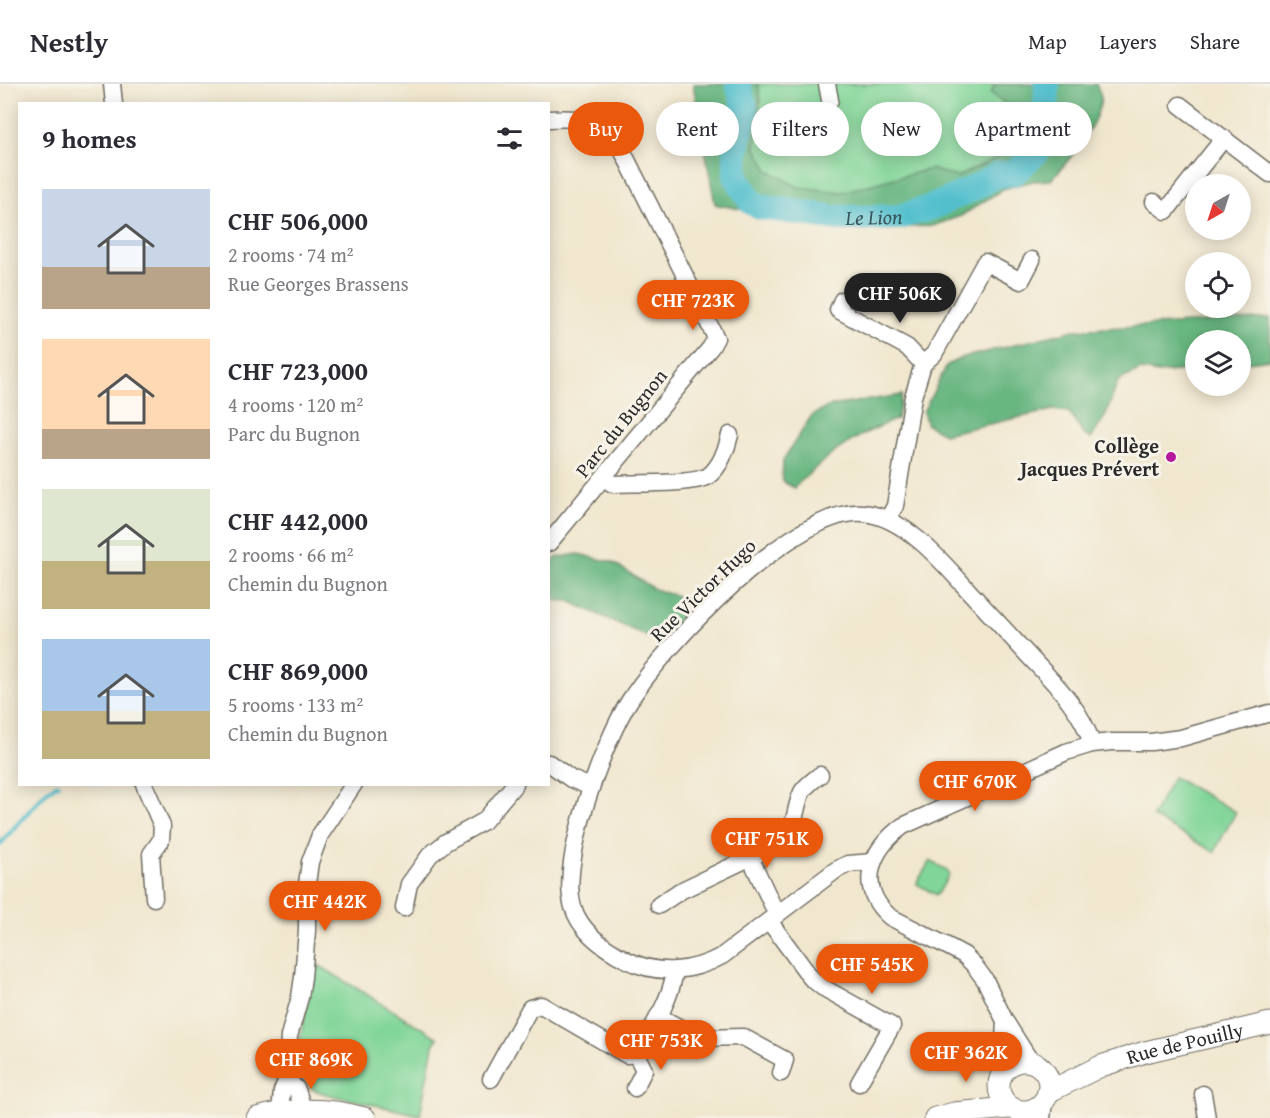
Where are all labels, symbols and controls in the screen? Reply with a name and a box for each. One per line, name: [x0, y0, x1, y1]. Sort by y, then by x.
text: Nestly: [30, 21, 108, 62]
text: Map: [1028, 26, 1067, 57]
text: Layers: [1100, 26, 1157, 57]
text: Share: [1190, 26, 1240, 57]
chip: Buy: [568, 102, 644, 156]
chip: Rent: [656, 102, 739, 156]
chip: Filters: [751, 102, 849, 156]
chip: New: [861, 102, 942, 156]
chip: Apartment: [954, 102, 1092, 156]
text: 9 homes: [42, 119, 137, 158]
icon: filters: [493, 122, 526, 155]
north arrow: [1185, 174, 1251, 240]
map controls: [1185, 174, 1251, 396]
text: CHF 506,000: [228, 201, 368, 240]
water label: Le Lion: [844, 201, 903, 233]
icon: home: [90, 213, 162, 285]
text: 2 rooms · 74 m²: [228, 240, 354, 269]
button: locate: [1185, 252, 1251, 318]
text: Rue Georges Brassens: [228, 269, 409, 298]
pin: CHF 506K: [838, 273, 962, 324]
text: CHF 506K: [858, 278, 942, 307]
pin: CHF 723K: [631, 280, 755, 331]
text: CHF 723K: [651, 285, 735, 314]
button: layers: [1185, 330, 1251, 396]
text: CHF 723,000: [228, 351, 368, 390]
street label: Parc du Bugnon: [568, 362, 673, 483]
icon: home: [90, 363, 162, 435]
text: 4 rooms · 120 m²: [228, 390, 363, 419]
text: Parc du Bugnon: [228, 419, 360, 448]
place label: Collège Jacques Prévert: [1017, 431, 1159, 483]
marker: Collège Jacques Prévert: [1164, 450, 1178, 464]
text: CHF 442,000: [228, 501, 368, 540]
icon: home: [90, 513, 162, 585]
street label: Rue Victor Hugo: [643, 531, 762, 648]
text: 2 rooms · 66 m²: [228, 540, 354, 569]
text: Chemin du Bugnon: [228, 569, 388, 598]
text: CHF 869,000: [228, 651, 368, 690]
icon: home: [90, 663, 162, 735]
text: 5 rooms · 133 m²: [228, 690, 363, 719]
text: Chemin du Bugnon: [228, 719, 388, 748]
pin: CHF 670K: [913, 761, 1037, 812]
text: CHF 670K: [933, 766, 1017, 795]
pin: CHF 751K: [705, 818, 829, 869]
text: CHF 751K: [725, 823, 809, 852]
pin: CHF 442K: [263, 881, 387, 932]
text: CHF 442K: [283, 886, 367, 915]
pin: CHF 545K: [810, 944, 934, 995]
text: CHF 545K: [830, 949, 914, 978]
street label: Rue de Pouilly: [1122, 1015, 1246, 1071]
pin: CHF 753K: [599, 1020, 723, 1071]
text: CHF 753K: [619, 1025, 703, 1054]
pin: CHF 362K: [904, 1032, 1028, 1083]
text: CHF 362K: [924, 1037, 1008, 1066]
pin: CHF 869K: [249, 1039, 373, 1090]
text: CHF 869K: [269, 1044, 353, 1073]

